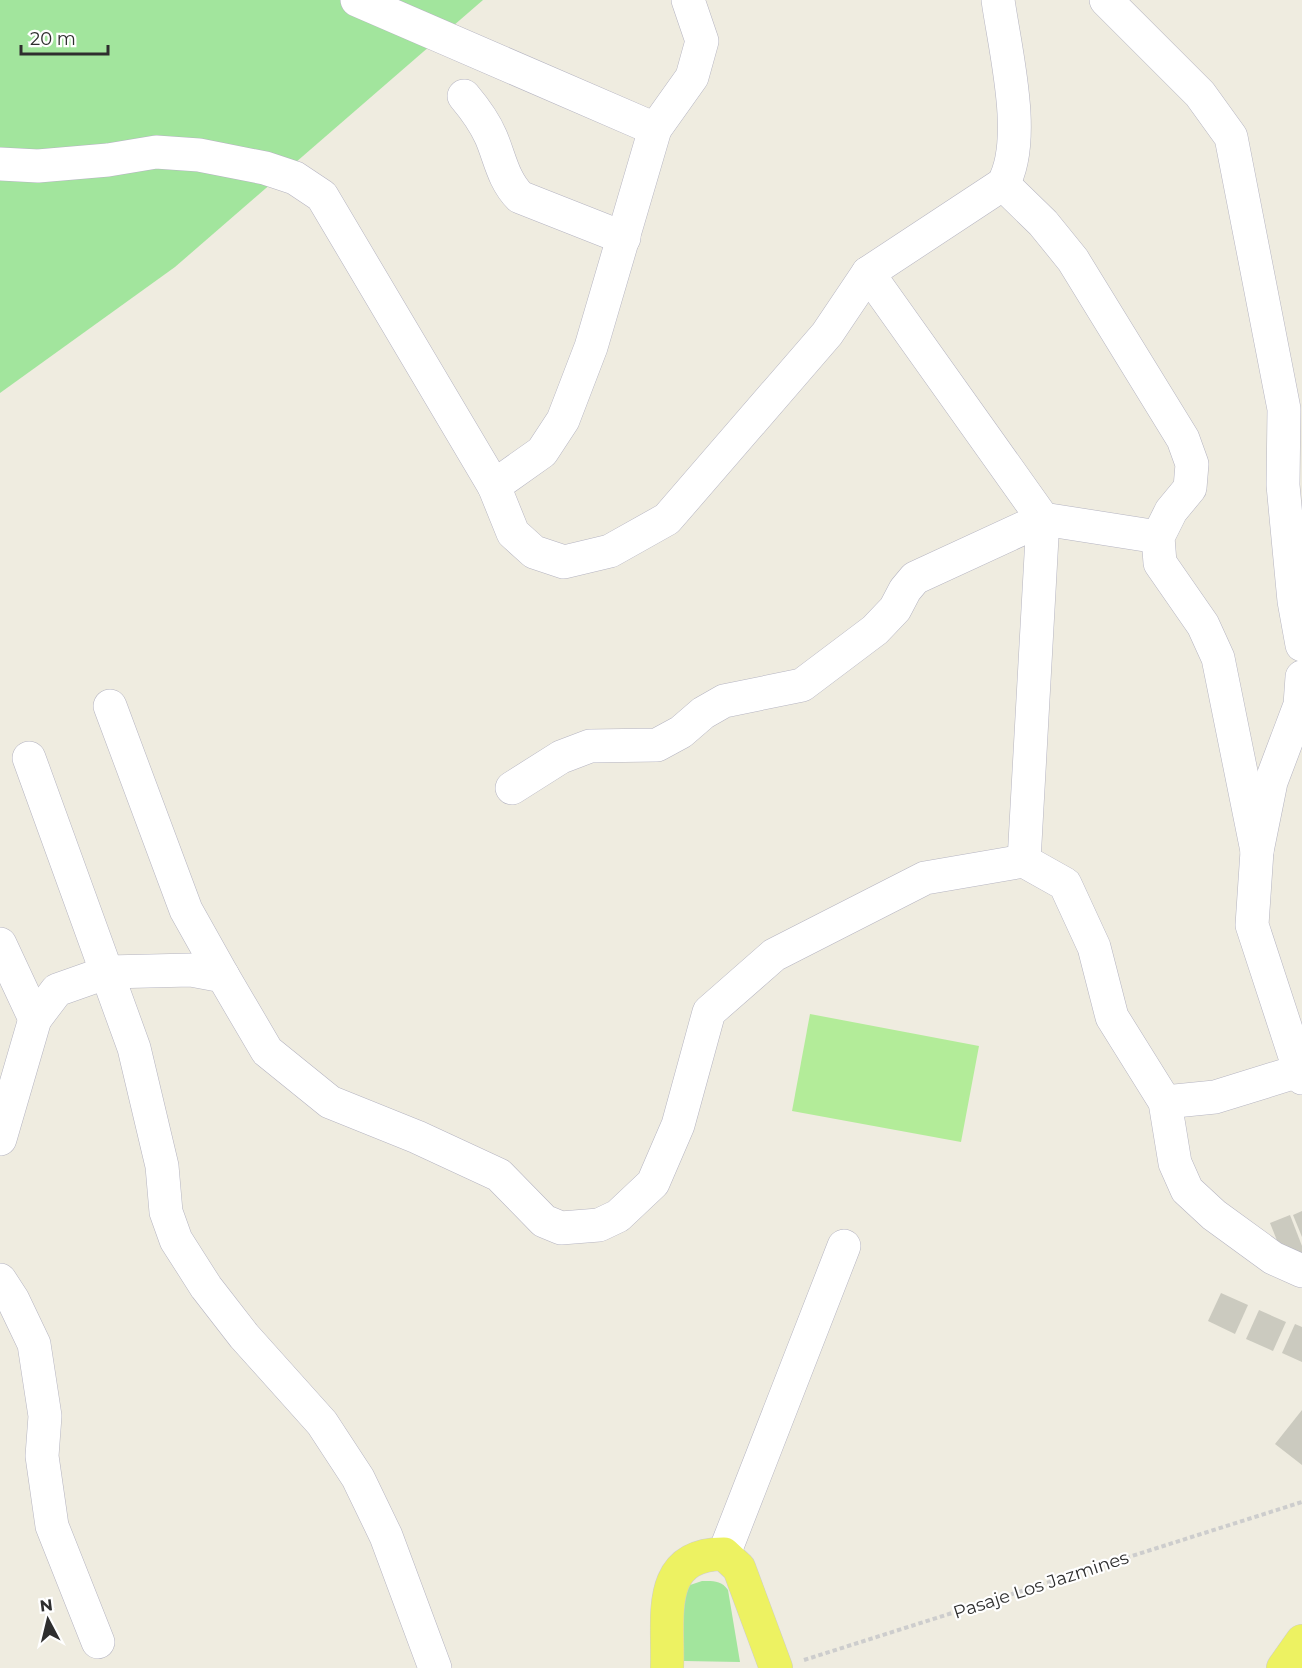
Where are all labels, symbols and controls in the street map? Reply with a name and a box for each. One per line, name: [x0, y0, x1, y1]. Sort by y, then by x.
scale bar: [21, 18, 108, 56]
text: 20 m: [30, 28, 76, 50]
street label: Pasaje Los Jazmines: [951, 1546, 1132, 1624]
north arrow: [18, 1590, 78, 1650]
text: N: [39, 1595, 54, 1616]

